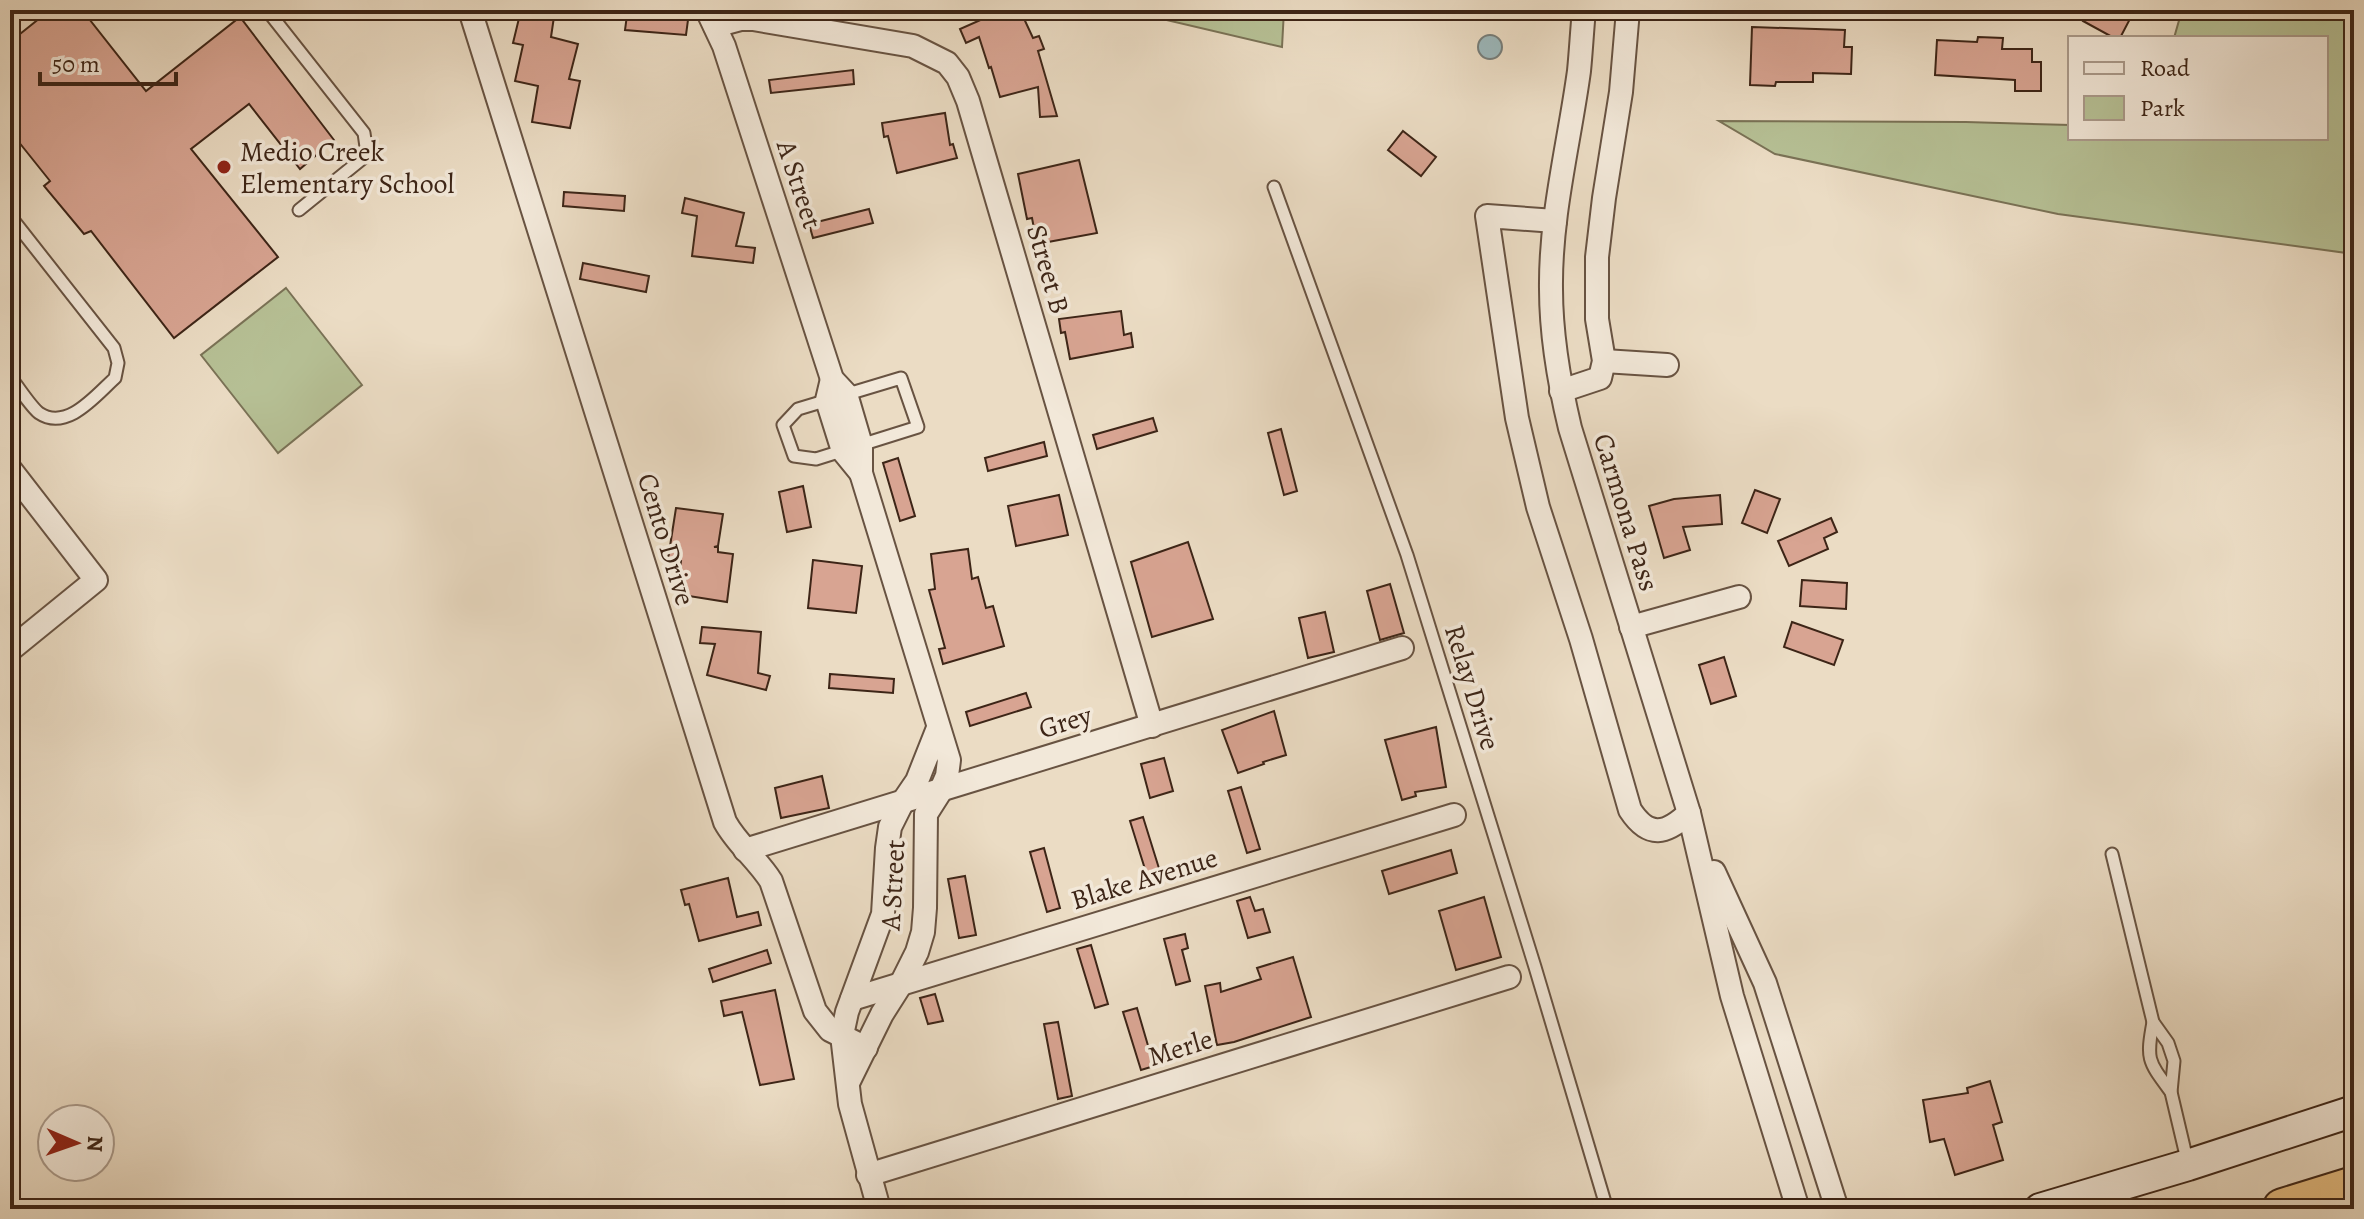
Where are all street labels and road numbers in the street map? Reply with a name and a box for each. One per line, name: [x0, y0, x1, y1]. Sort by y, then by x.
street label: A Street: [767, 134, 831, 233]
street label: Street B: [1017, 220, 1079, 318]
street label: Carmona Pass: [1584, 429, 1668, 596]
street label: Cento Drive: [628, 468, 704, 610]
street label: Relay Drive: [1435, 620, 1509, 755]
street label: Grey: [1034, 696, 1097, 748]
street label: A Street: [872, 839, 914, 932]
street label: Blake Avenue: [1066, 839, 1222, 919]
street label: Merle: [1143, 1020, 1217, 1076]

